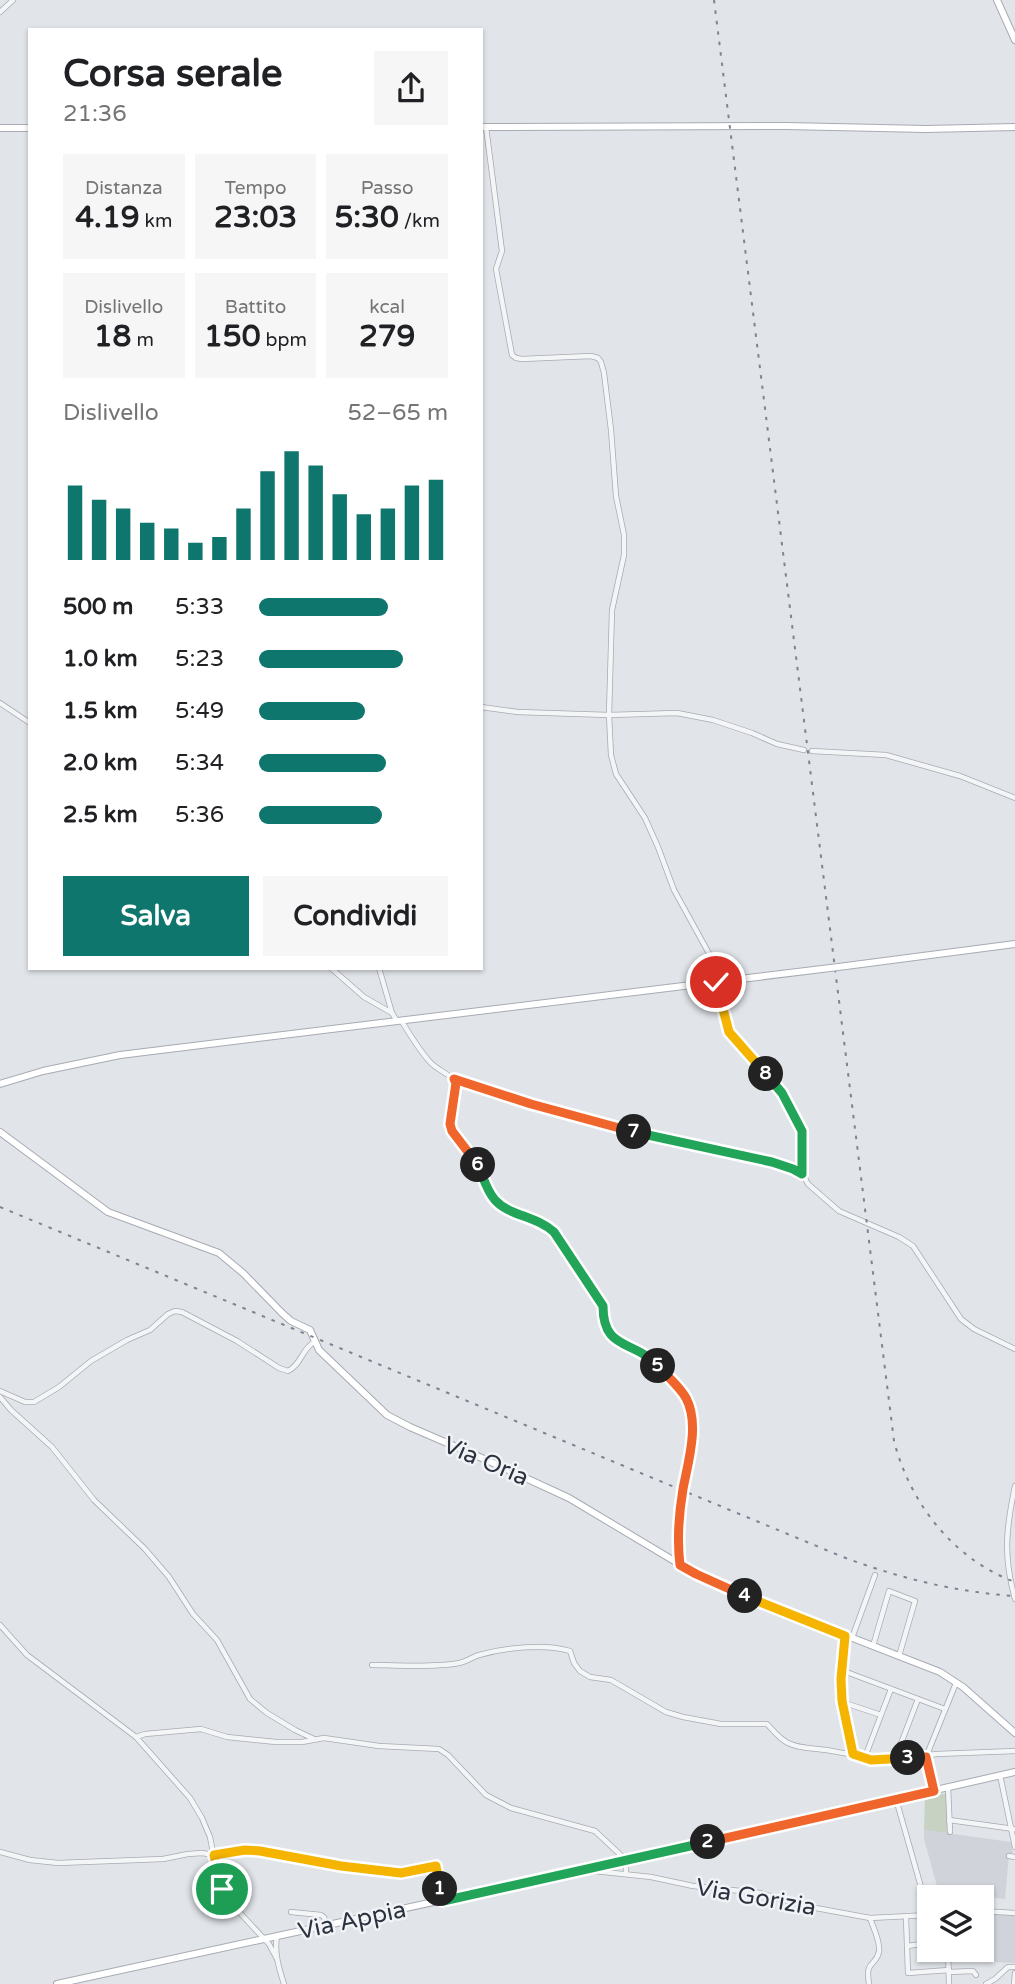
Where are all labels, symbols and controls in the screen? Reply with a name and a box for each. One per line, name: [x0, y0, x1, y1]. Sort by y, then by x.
text: Corsa serale: [63, 51, 283, 97]
button: share: [374, 51, 448, 125]
text: 21:36: [63, 100, 127, 128]
text: Distanza: [85, 177, 163, 199]
text: Tempo: [224, 177, 287, 199]
text: Passo: [361, 177, 414, 199]
text: 4.19: [75, 199, 140, 236]
text: 23:03: [214, 199, 297, 236]
text: 5:30: [334, 199, 399, 236]
text: km: [140, 210, 172, 232]
text: /km: [399, 210, 440, 232]
text: Dislivello: [84, 296, 163, 318]
text: Battito: [225, 296, 286, 318]
text: kcal: [369, 296, 405, 318]
text: 18: [94, 318, 131, 355]
text: 150: [204, 318, 261, 355]
text: 279: [359, 318, 415, 355]
text: m: [131, 329, 154, 351]
text: bpm: [261, 329, 307, 351]
text: Dislivello: [63, 399, 159, 427]
text: 52–65 m: [347, 399, 448, 427]
text: 500 m: [63, 593, 133, 621]
text: 5:33: [175, 593, 224, 621]
text: 1.0 km: [63, 645, 138, 673]
text: 5:23: [175, 645, 224, 673]
text: 1.5 km: [63, 697, 138, 725]
text: 5:49: [175, 697, 224, 725]
text: 2.0 km: [63, 749, 138, 777]
text: 5:34: [175, 749, 224, 777]
text: 2.5 km: [63, 801, 138, 829]
text: 5:36: [175, 801, 224, 829]
button: Salva: [63, 876, 249, 956]
button: Condividi: [263, 876, 448, 956]
pin: [686, 952, 746, 1012]
icon: check: [697, 963, 735, 1001]
pin: 8: [748, 1056, 784, 1092]
text: 8: [760, 1062, 771, 1084]
pin: 7: [616, 1114, 652, 1150]
text: 7: [628, 1120, 639, 1142]
pin: 6: [461, 1148, 496, 1182]
text: 6: [472, 1153, 483, 1175]
pin: 5: [640, 1348, 676, 1384]
text: 5: [652, 1354, 663, 1376]
street label: Via Oria: [439, 1431, 533, 1492]
pin: 4: [728, 1578, 762, 1614]
text: 4: [739, 1584, 750, 1606]
pin: 3: [890, 1740, 926, 1776]
text: 3: [902, 1746, 913, 1768]
pin: 2: [690, 1825, 726, 1860]
text: 2: [702, 1830, 713, 1852]
pin: [192, 1859, 252, 1919]
icon: arrive: [203, 1870, 241, 1908]
pin: 1: [422, 1871, 458, 1906]
street label: Via Gorizia: [694, 1873, 818, 1922]
text: 1: [434, 1877, 445, 1899]
map controls: [917, 1885, 994, 1962]
button: layers: [917, 1885, 994, 1962]
street label: Via Appia: [295, 1895, 409, 1946]

